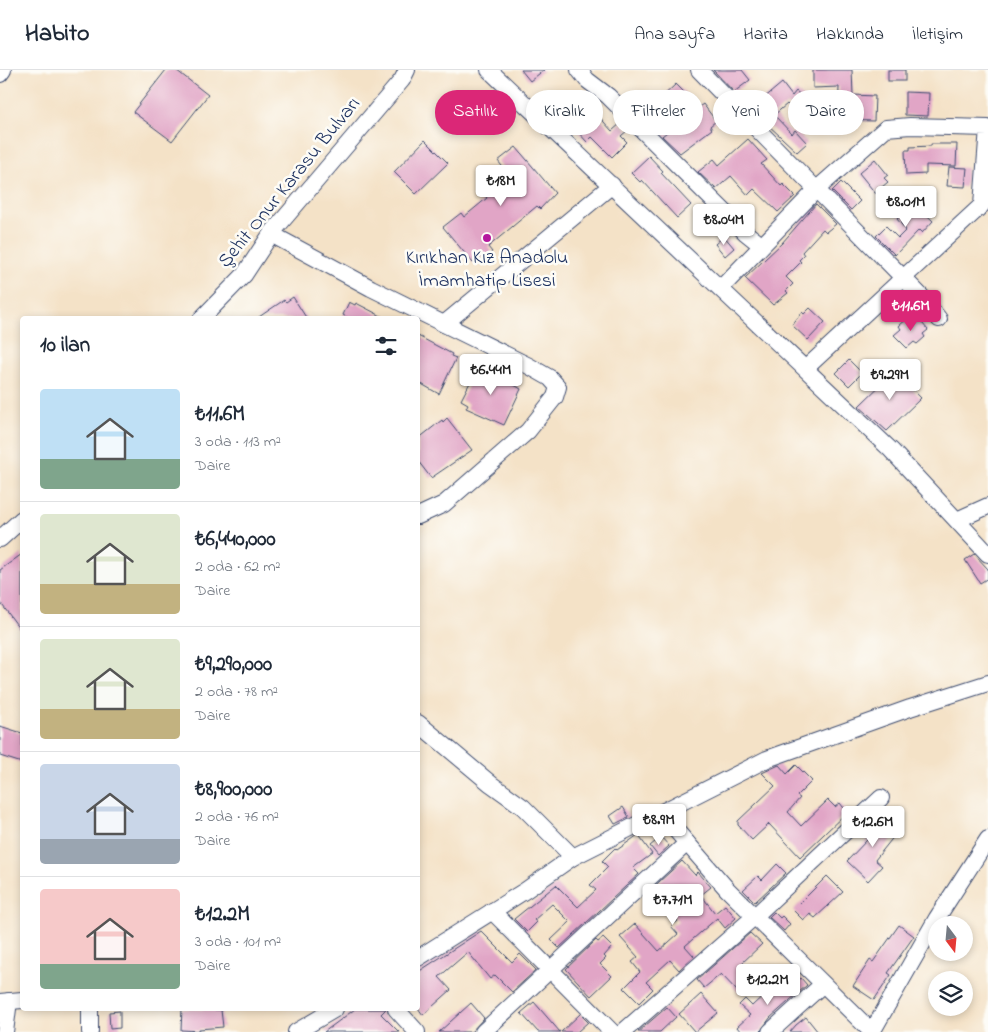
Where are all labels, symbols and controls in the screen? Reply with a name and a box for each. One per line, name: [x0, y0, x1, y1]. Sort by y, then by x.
text: Habito: [25, 17, 89, 52]
text: Ana sayfa: [634, 22, 715, 48]
text: Harita: [743, 22, 788, 48]
text: Hakkında: [816, 22, 884, 48]
text: İletişim: [912, 22, 963, 48]
chip: Satılık: [435, 90, 516, 135]
chip: Kiralık: [526, 90, 603, 135]
chip: Filtreler: [613, 90, 703, 135]
chip: Yeni: [713, 90, 778, 135]
chip: Daire: [788, 90, 864, 135]
street label: Şehit Onur Karasu Bulvarı: [212, 91, 368, 275]
pin: ₺18M: [471, 164, 531, 207]
text: ₺18M: [487, 169, 515, 193]
pin: ₺8.01M: [865, 186, 947, 228]
text: ₺8.01M: [887, 190, 925, 214]
pin: ₺8.04M: [683, 204, 765, 246]
text: ₺8.04M: [704, 208, 744, 232]
marker: Kırıkhan Kız Anadolu İmamhatip Lisesi: [481, 232, 493, 244]
place label: Kırıkhan Kız Anadolu İmamhatip Lisesi: [406, 244, 568, 296]
pin: ₺11.6M: [870, 290, 952, 332]
text: ₺11.6M: [892, 294, 930, 318]
text: 10 ilan: [40, 331, 90, 361]
icon: filters: [372, 332, 400, 360]
pin: ₺6.44M: [450, 354, 532, 396]
text: ₺6.44M: [470, 358, 512, 382]
pin: ₺9.29M: [849, 358, 931, 401]
text: ₺9.29M: [871, 363, 909, 387]
text: ₺11.6M: [195, 400, 245, 430]
icon: home: [80, 409, 140, 469]
text: 3 oda · 113 m²: [195, 430, 281, 454]
text: Daire: [195, 454, 230, 478]
text: ₺6,440,000: [195, 525, 276, 555]
icon: home: [80, 534, 140, 594]
text: 2 oda · 62 m²: [195, 555, 280, 579]
text: Daire: [195, 579, 230, 603]
text: ₺9,290,000: [195, 650, 272, 680]
icon: home: [80, 659, 140, 719]
text: 2 oda · 78 m²: [195, 680, 278, 704]
text: Daire: [195, 704, 230, 728]
text: ₺8,900,000: [195, 775, 272, 805]
icon: home: [80, 784, 140, 844]
pin: ₺8.9M: [624, 804, 694, 846]
text: 2 oda · 76 m²: [195, 805, 279, 829]
pin: ₺12.6M: [832, 806, 914, 848]
text: ₺8.9M: [643, 808, 675, 832]
text: ₺12.6M: [852, 810, 894, 834]
text: Daire: [195, 829, 230, 853]
pin: ₺7.71M: [632, 884, 714, 926]
text: ₺7.71M: [653, 888, 693, 912]
text: ₺12.2M: [195, 900, 250, 930]
icon: home: [80, 909, 140, 969]
north arrow: [928, 916, 972, 961]
map controls: [928, 916, 973, 1016]
text: 3 oda · 101 m²: [195, 930, 281, 954]
text: Daire: [195, 954, 230, 978]
pin: ₺12.2M: [727, 964, 809, 1006]
text: ₺12.2M: [747, 968, 789, 992]
button: layers: [928, 971, 973, 1016]

